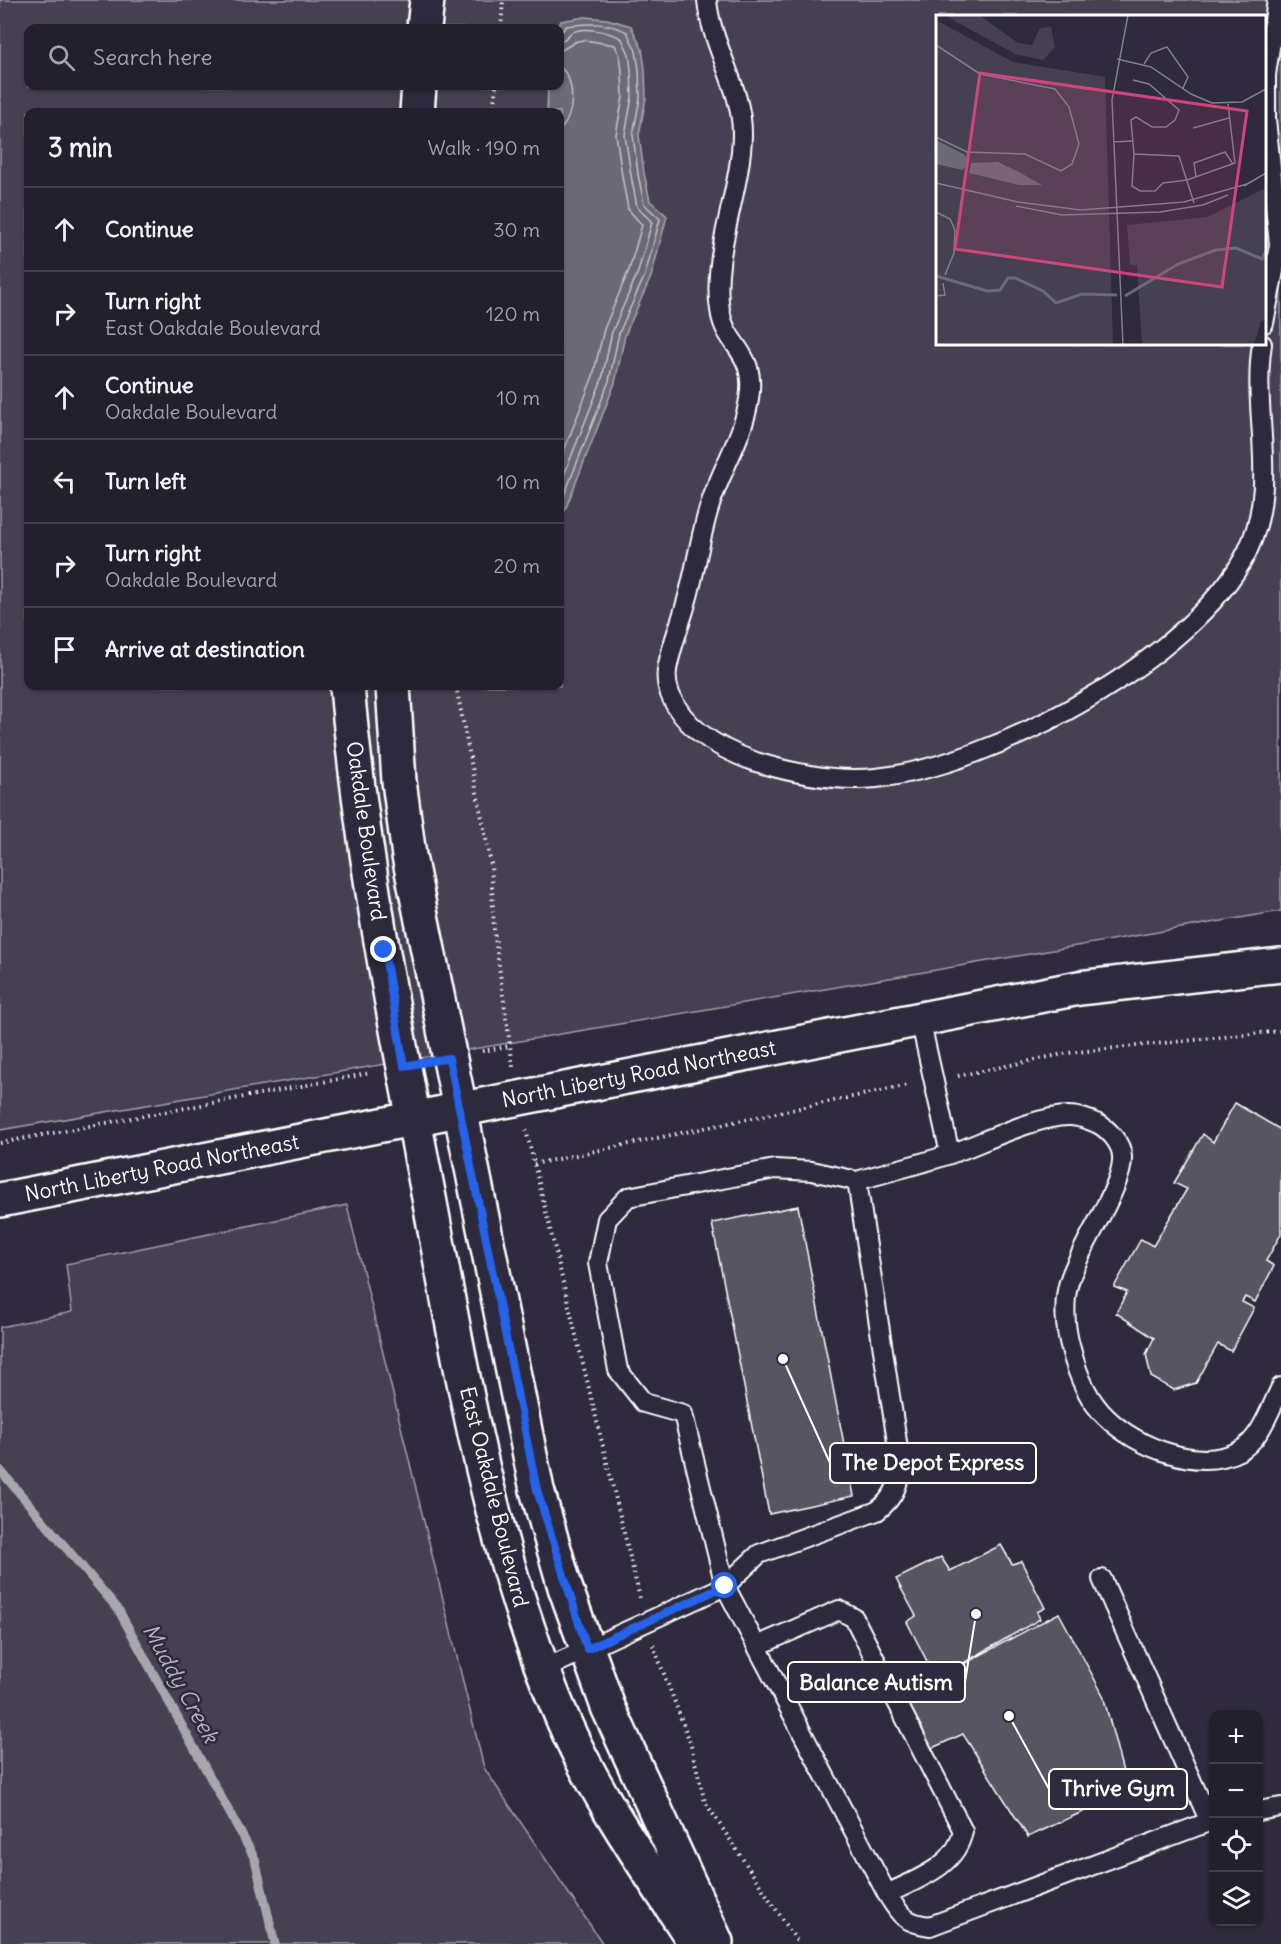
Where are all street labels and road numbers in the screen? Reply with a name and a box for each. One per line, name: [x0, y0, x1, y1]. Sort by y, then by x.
street label: Oakdale Boulevard: [341, 740, 392, 922]
street label: North Liberty Road Northeast: [500, 1034, 778, 1113]
street label: North Liberty Road Northeast: [23, 1128, 301, 1207]
street label: East Oakdale Boulevard: [454, 1384, 535, 1610]

